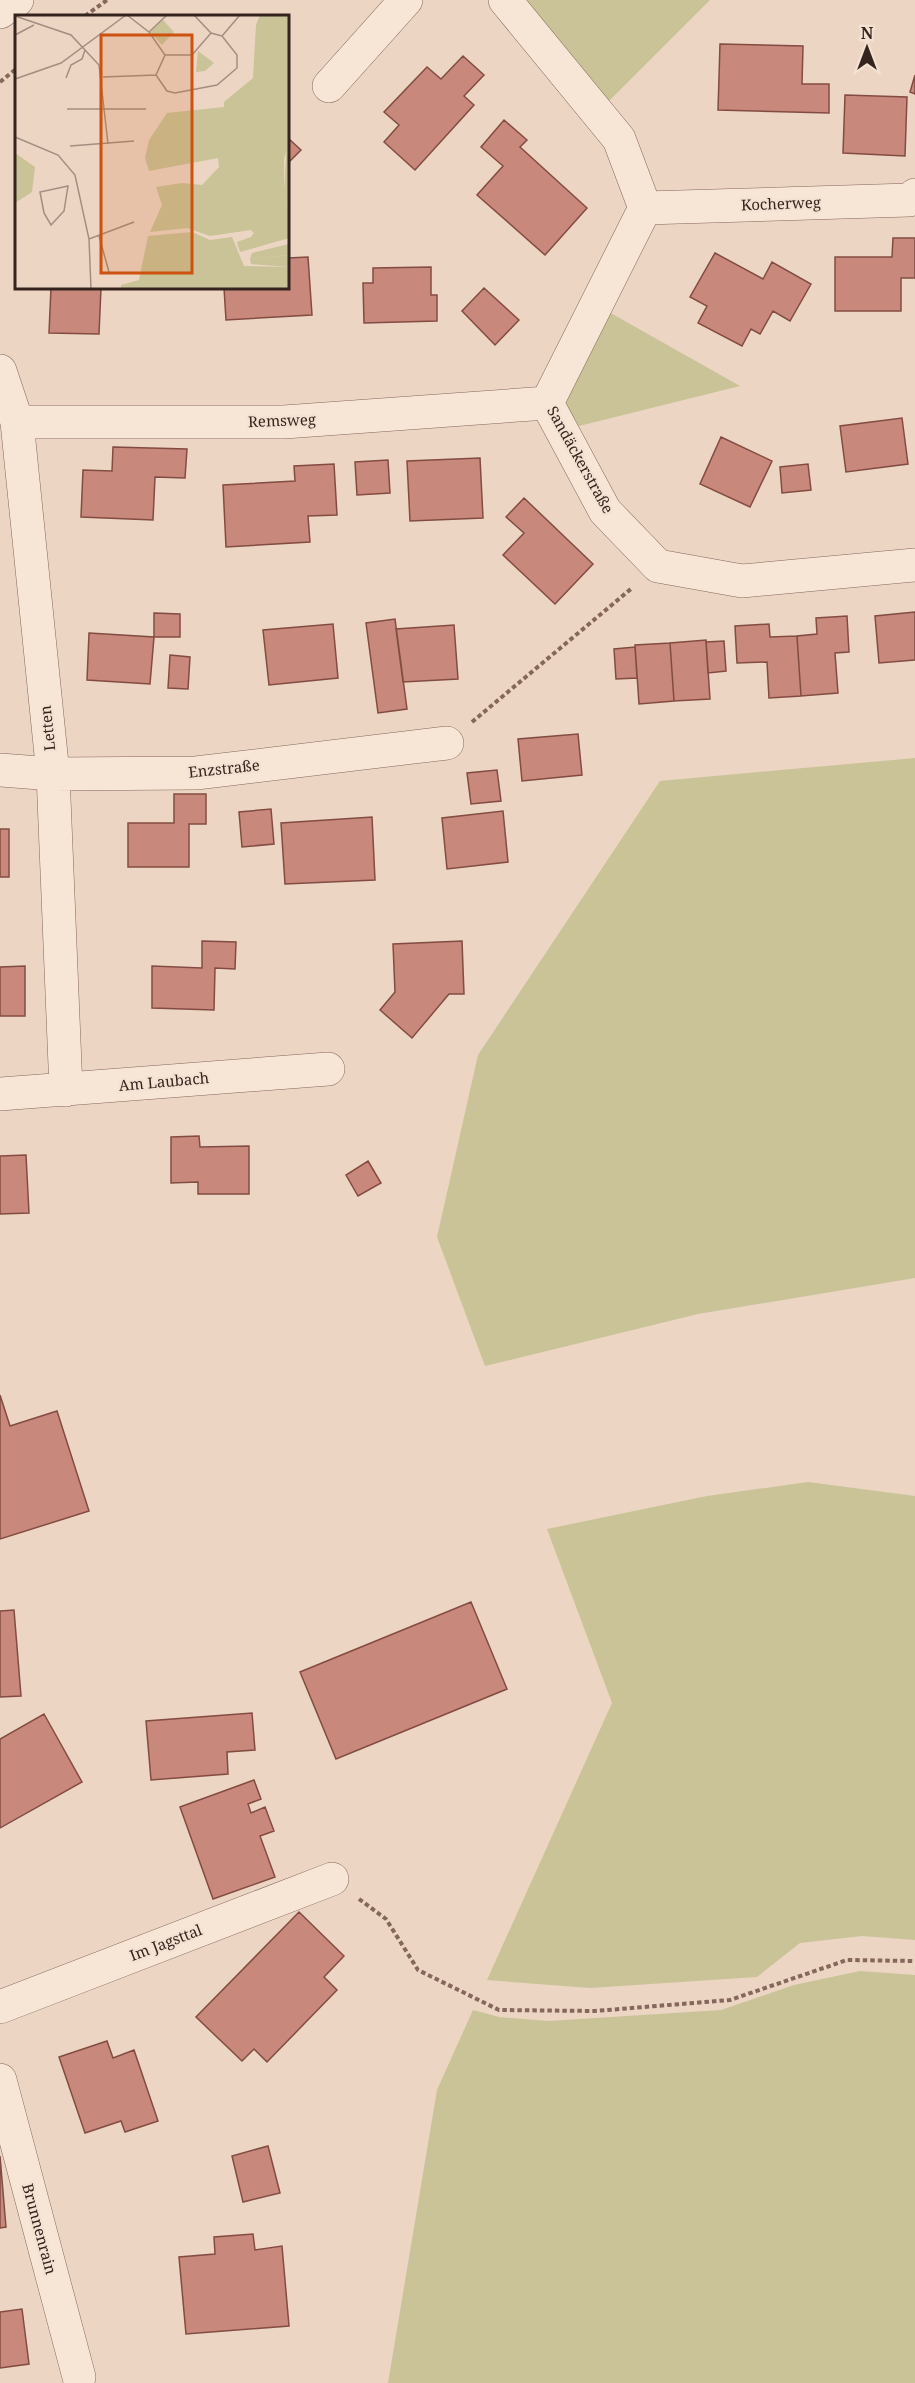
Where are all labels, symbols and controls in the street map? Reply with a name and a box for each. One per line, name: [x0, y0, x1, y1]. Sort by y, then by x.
inset map: [15, 15, 290, 290]
north arrow: [837, 18, 897, 78]
text: N: [861, 22, 874, 44]
street label: Kocherweg: [741, 192, 821, 214]
street label: Sandäckerstraße: [543, 402, 619, 517]
street label: Remsweg: [248, 409, 316, 431]
street label: Letten: [35, 704, 59, 752]
street label: Enzstraße: [187, 754, 261, 782]
street label: Am Laubach: [118, 1067, 210, 1095]
street label: Im Jagsttal: [127, 1919, 205, 1965]
street label: Brunnenrain: [18, 2181, 62, 2277]

